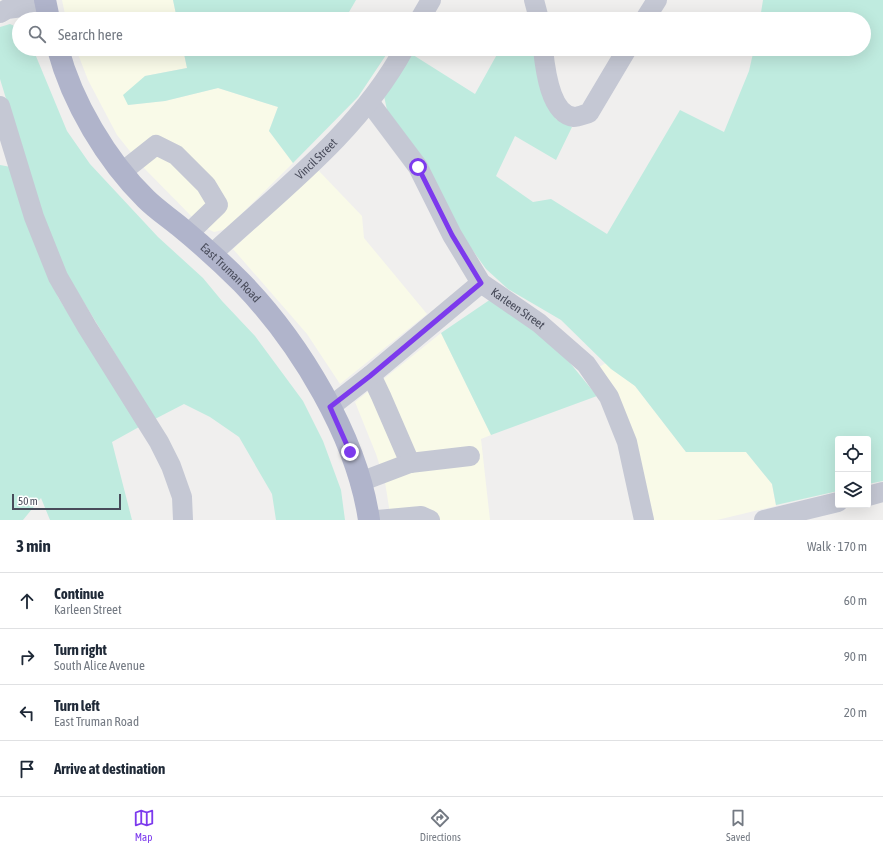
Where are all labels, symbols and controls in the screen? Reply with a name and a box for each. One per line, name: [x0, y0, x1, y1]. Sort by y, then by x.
search box: [12, 12, 871, 56]
icon: search: [26, 23, 48, 45]
text: Search here: [58, 26, 123, 43]
street label: Vincil Street: [292, 135, 340, 183]
route start: [409, 158, 427, 176]
street label: East Truman Road: [197, 240, 263, 305]
street label: Karleen Street: [488, 285, 548, 332]
map controls: [835, 436, 871, 508]
button: locate: [835, 436, 871, 472]
route end: [341, 443, 359, 461]
button: layers: [835, 472, 871, 508]
scale bar: [12, 492, 121, 511]
text: 50 m: [18, 495, 38, 507]
text: 3 min: [16, 536, 51, 556]
text: Walk · 170 m: [807, 539, 867, 554]
text: Continue: [54, 585, 104, 602]
icon: ahead: [16, 590, 38, 612]
text: 60 m: [844, 593, 867, 608]
text: Karleen Street: [54, 602, 122, 617]
text: Turn right: [54, 641, 107, 658]
icon: right: [16, 646, 38, 668]
text: 90 m: [844, 649, 867, 664]
text: South Alice Avenue: [54, 658, 145, 673]
text: Turn left: [54, 697, 100, 714]
icon: left: [16, 702, 38, 724]
text: 20 m: [844, 705, 867, 720]
text: East Truman Road: [54, 714, 139, 729]
icon: arrive: [16, 758, 38, 780]
text: Arrive at destination: [54, 760, 165, 777]
tab: Map: [133, 807, 155, 843]
tab: Directions: [420, 807, 461, 843]
tab: Saved: [726, 807, 750, 843]

